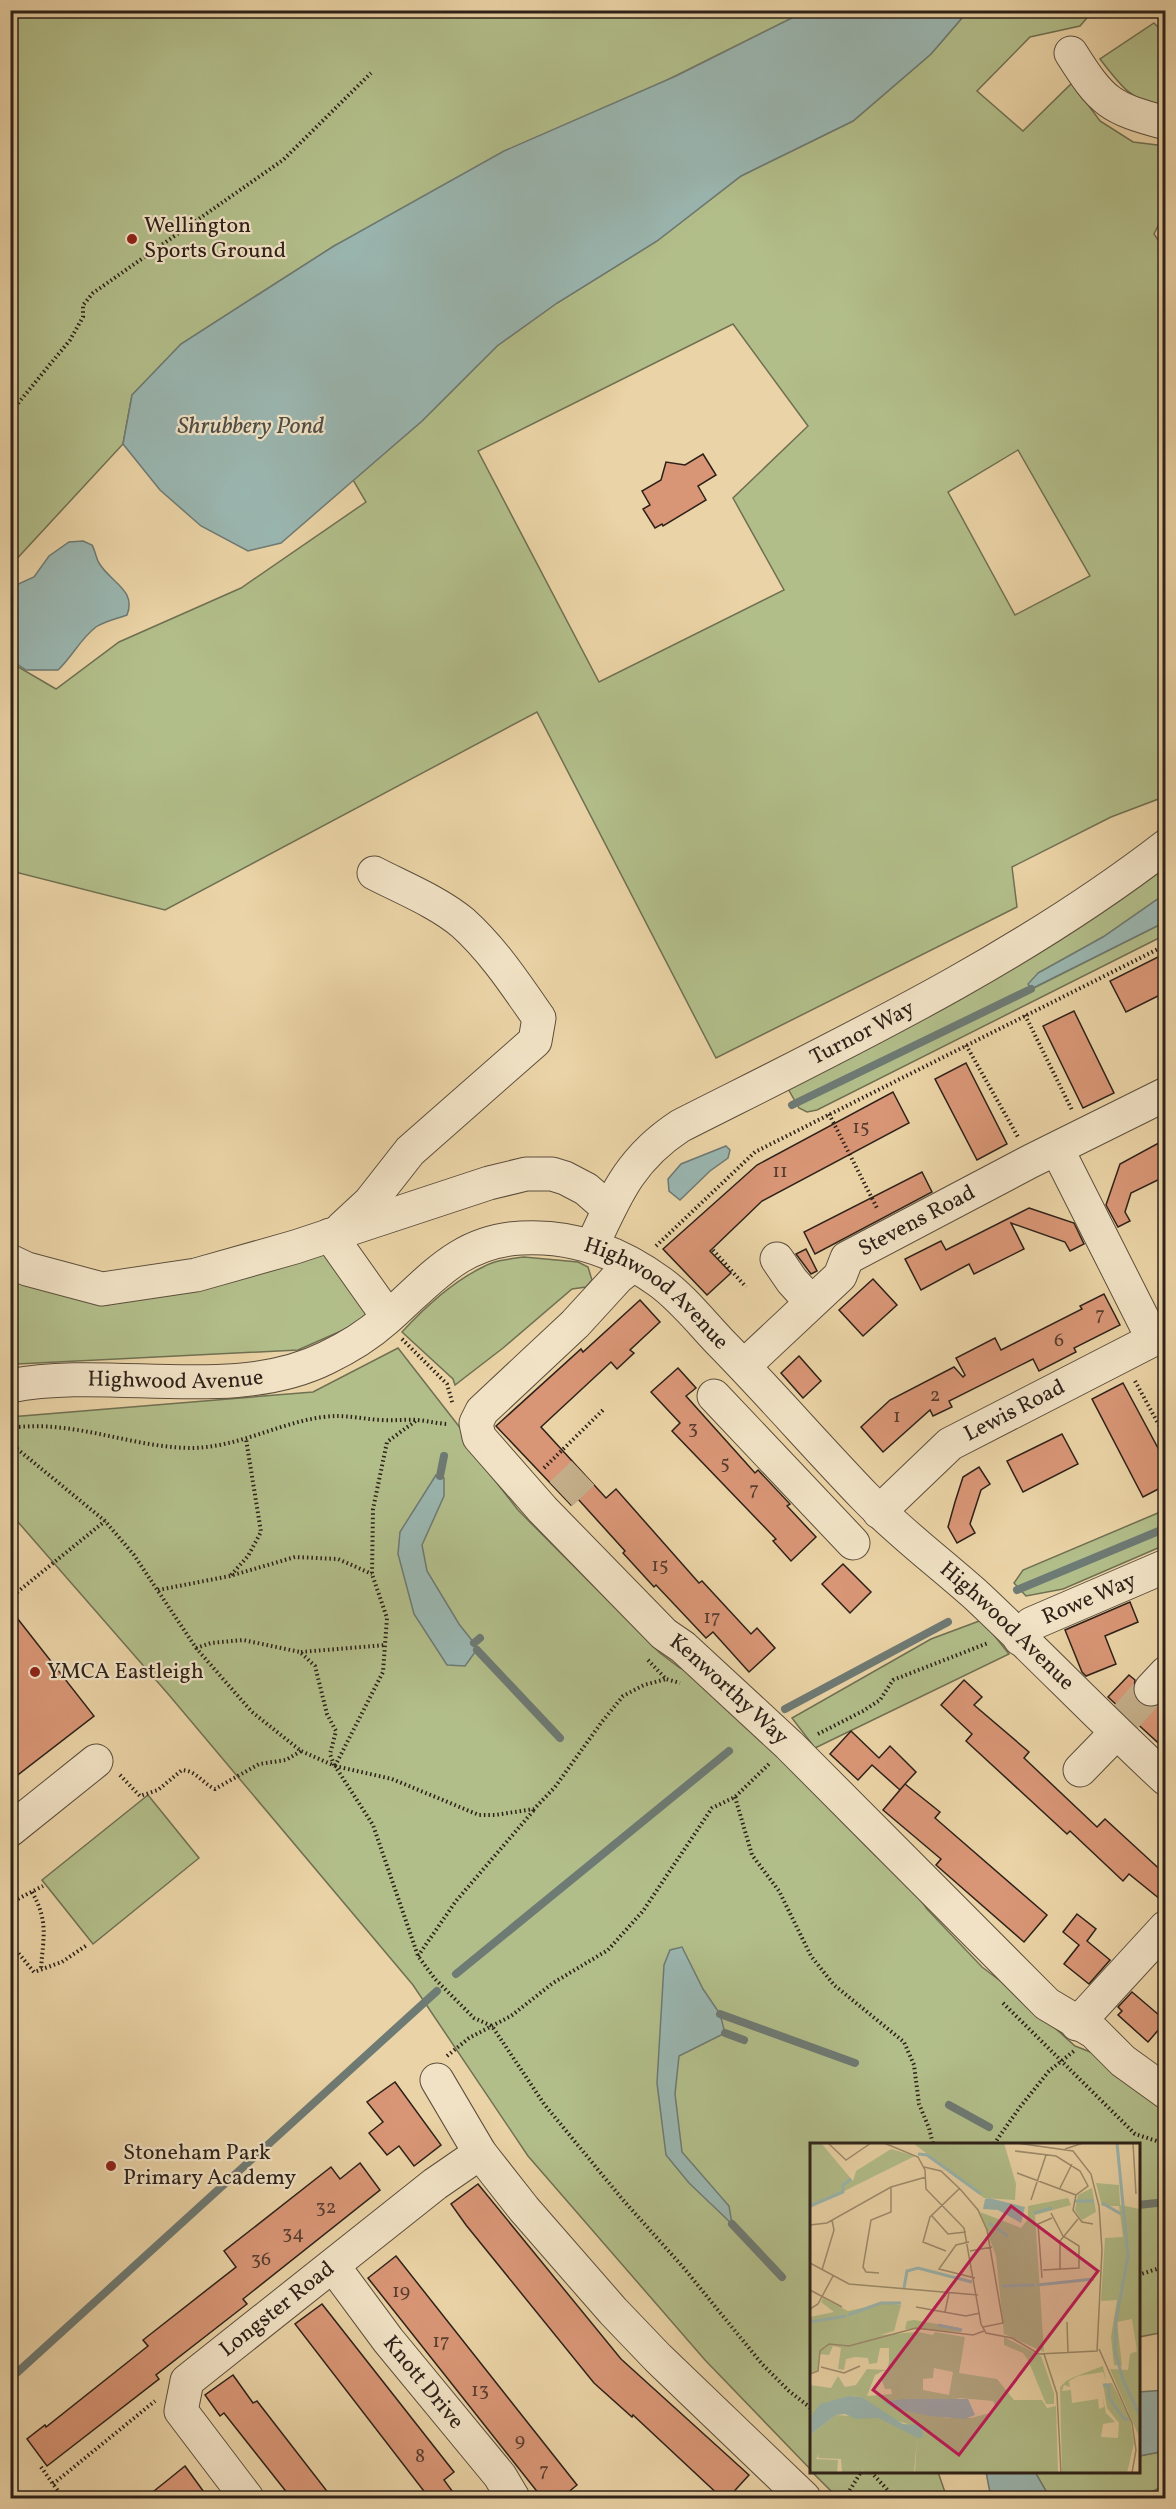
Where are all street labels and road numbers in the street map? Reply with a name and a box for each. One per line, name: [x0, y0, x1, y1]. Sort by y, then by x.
street label: Turnor Way: [805, 993, 920, 1073]
street label: Stevens Road: [853, 1177, 981, 1265]
street label: Highwood Avenue: [580, 1230, 735, 1357]
street label: Highwood Avenue: [88, 1362, 266, 1398]
street label: Lewis Road: [959, 1372, 1071, 1450]
street label: Highwood Avenue: [933, 1555, 1081, 1698]
street label: Rowe Way: [1037, 1565, 1141, 1633]
street label: Kenworthy Way: [663, 1627, 795, 1753]
street label: Longster Road: [213, 2254, 341, 2365]
street label: Knott Drive: [375, 2329, 471, 2436]

